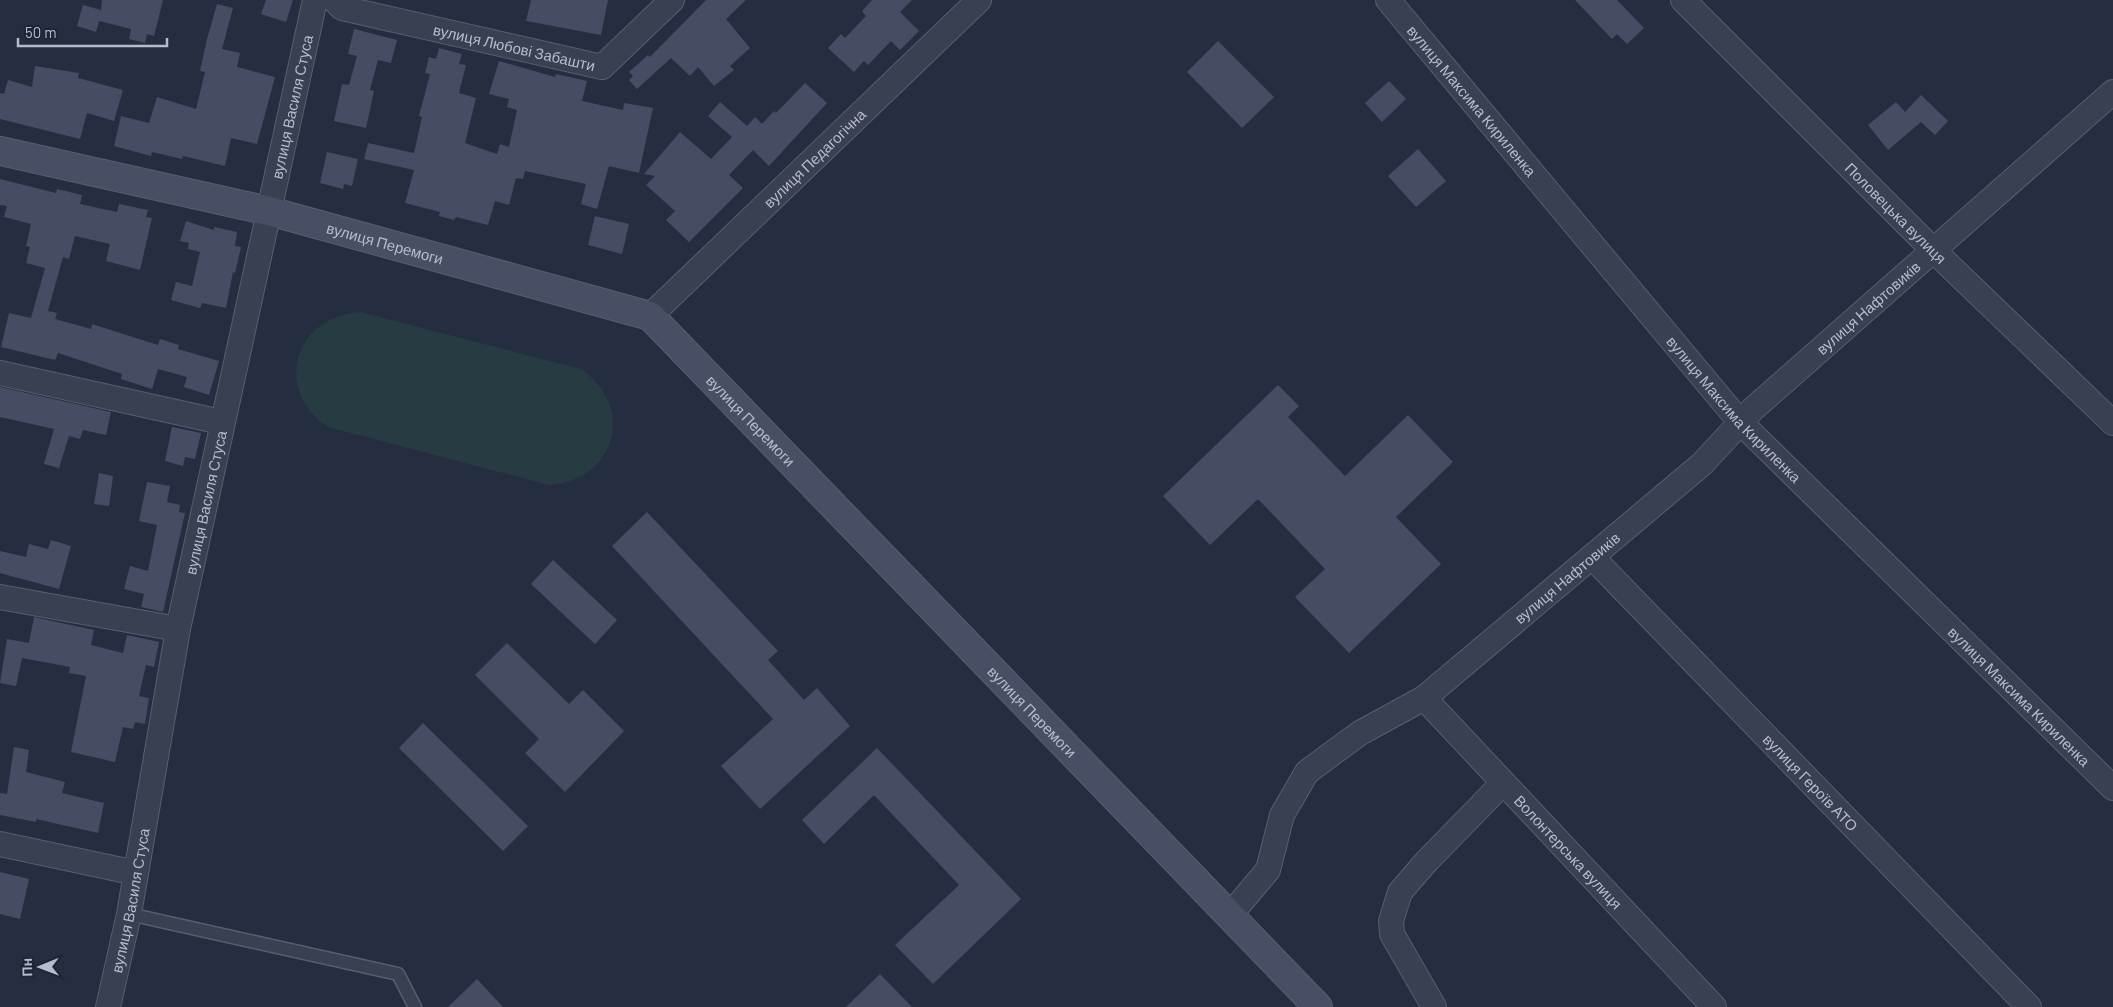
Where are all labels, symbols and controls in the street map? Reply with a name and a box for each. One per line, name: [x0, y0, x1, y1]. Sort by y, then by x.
scale bar: [18, 15, 166, 47]
street label: вулиця Любові Забашти: [432, 20, 597, 74]
street label: вулиця Максима Кириленка: [1404, 21, 1541, 180]
text: 50 m: [25, 23, 57, 41]
street label: вулиця Василя Стуса: [267, 32, 316, 180]
street label: вулиця Педагогічна: [760, 105, 870, 211]
street label: Половецька вулиця: [1842, 159, 1950, 267]
street label: вулиця Перемоги: [325, 218, 445, 268]
street label: вулиця Нафтовиків: [1813, 257, 1924, 358]
street label: вулиця Максима Кириленка: [1663, 332, 1805, 486]
street label: вулиця Перемоги: [703, 371, 799, 470]
street label: вулиця Василя Стуса: [181, 428, 230, 576]
street label: вулиця Нафтовиків: [1511, 528, 1623, 627]
street label: вулиця Максима Кириленка: [1945, 623, 2095, 770]
street label: вулиця Перемоги: [984, 662, 1081, 761]
street label: вулиця Героїв АТО: [1760, 730, 1862, 834]
street label: Волонтерська вулиця: [1511, 791, 1626, 912]
street label: вулиця Василя Стуса: [107, 826, 153, 974]
north arrow: [15, 942, 65, 992]
text: Пн: [18, 958, 35, 977]

